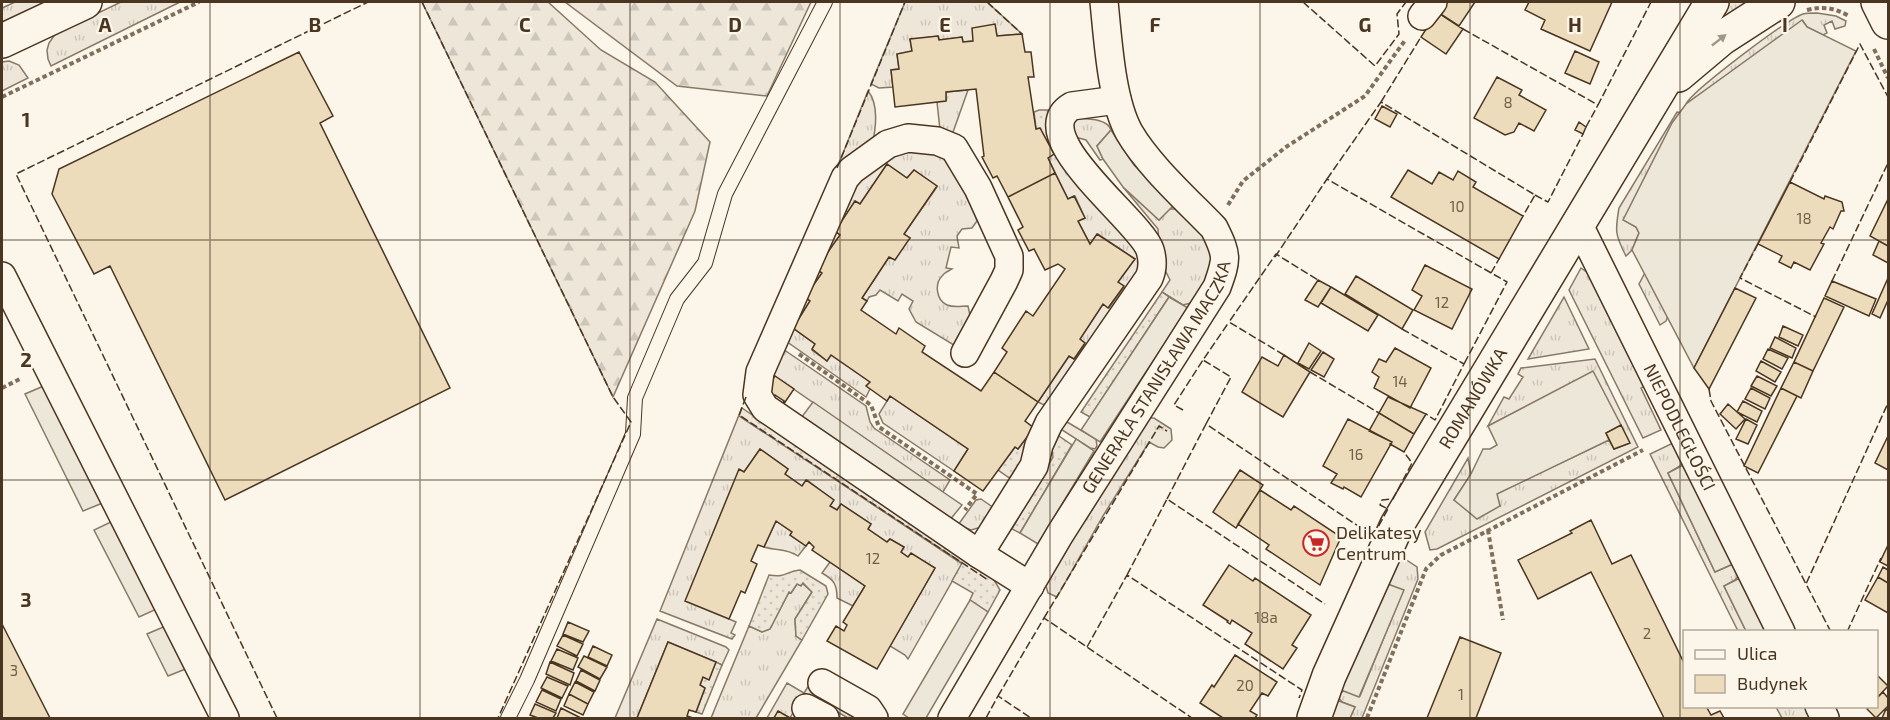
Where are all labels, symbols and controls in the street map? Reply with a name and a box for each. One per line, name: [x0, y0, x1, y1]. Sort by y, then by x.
text: A: [98, 12, 112, 36]
text: B: [309, 12, 321, 36]
text: C: [519, 12, 531, 36]
text: D: [728, 12, 742, 36]
text: E: [939, 12, 951, 36]
text: F: [1149, 12, 1161, 36]
text: G: [1359, 12, 1371, 36]
text: H: [1568, 12, 1582, 36]
text: I: [1782, 12, 1788, 36]
one-way arrow: [1712, 35, 1727, 47]
house number: 8: [1503, 93, 1513, 111]
text: 1: [22, 107, 30, 131]
house number: 10: [1449, 197, 1465, 215]
house number: 18: [1796, 209, 1812, 227]
street label: GENERAŁA STANISŁAWA MACZKA: [1077, 258, 1235, 497]
house number: 12: [1435, 293, 1449, 311]
street label: ROMANÓWKA: [1434, 343, 1512, 452]
text: 2: [20, 347, 32, 371]
street label: NIEPODLEGŁOŚCI: [1640, 360, 1721, 494]
house number: 14: [1392, 372, 1408, 390]
house number: 16: [1349, 445, 1363, 463]
place label: Delikatesy Centrum: [1336, 521, 1422, 564]
supermarket icon: Delikatesy Centrum: [1301, 528, 1331, 558]
house number: 12: [866, 549, 880, 567]
text: 3: [20, 587, 32, 611]
house number: 18a: [1254, 608, 1278, 626]
house number: 2: [1643, 624, 1651, 642]
legend: [1683, 630, 1878, 708]
text: Ulica: [1737, 642, 1777, 664]
house number: 3: [10, 661, 18, 679]
text: Budynek: [1737, 672, 1808, 694]
house number: 20: [1236, 676, 1254, 694]
house number: 1: [1458, 685, 1464, 703]

